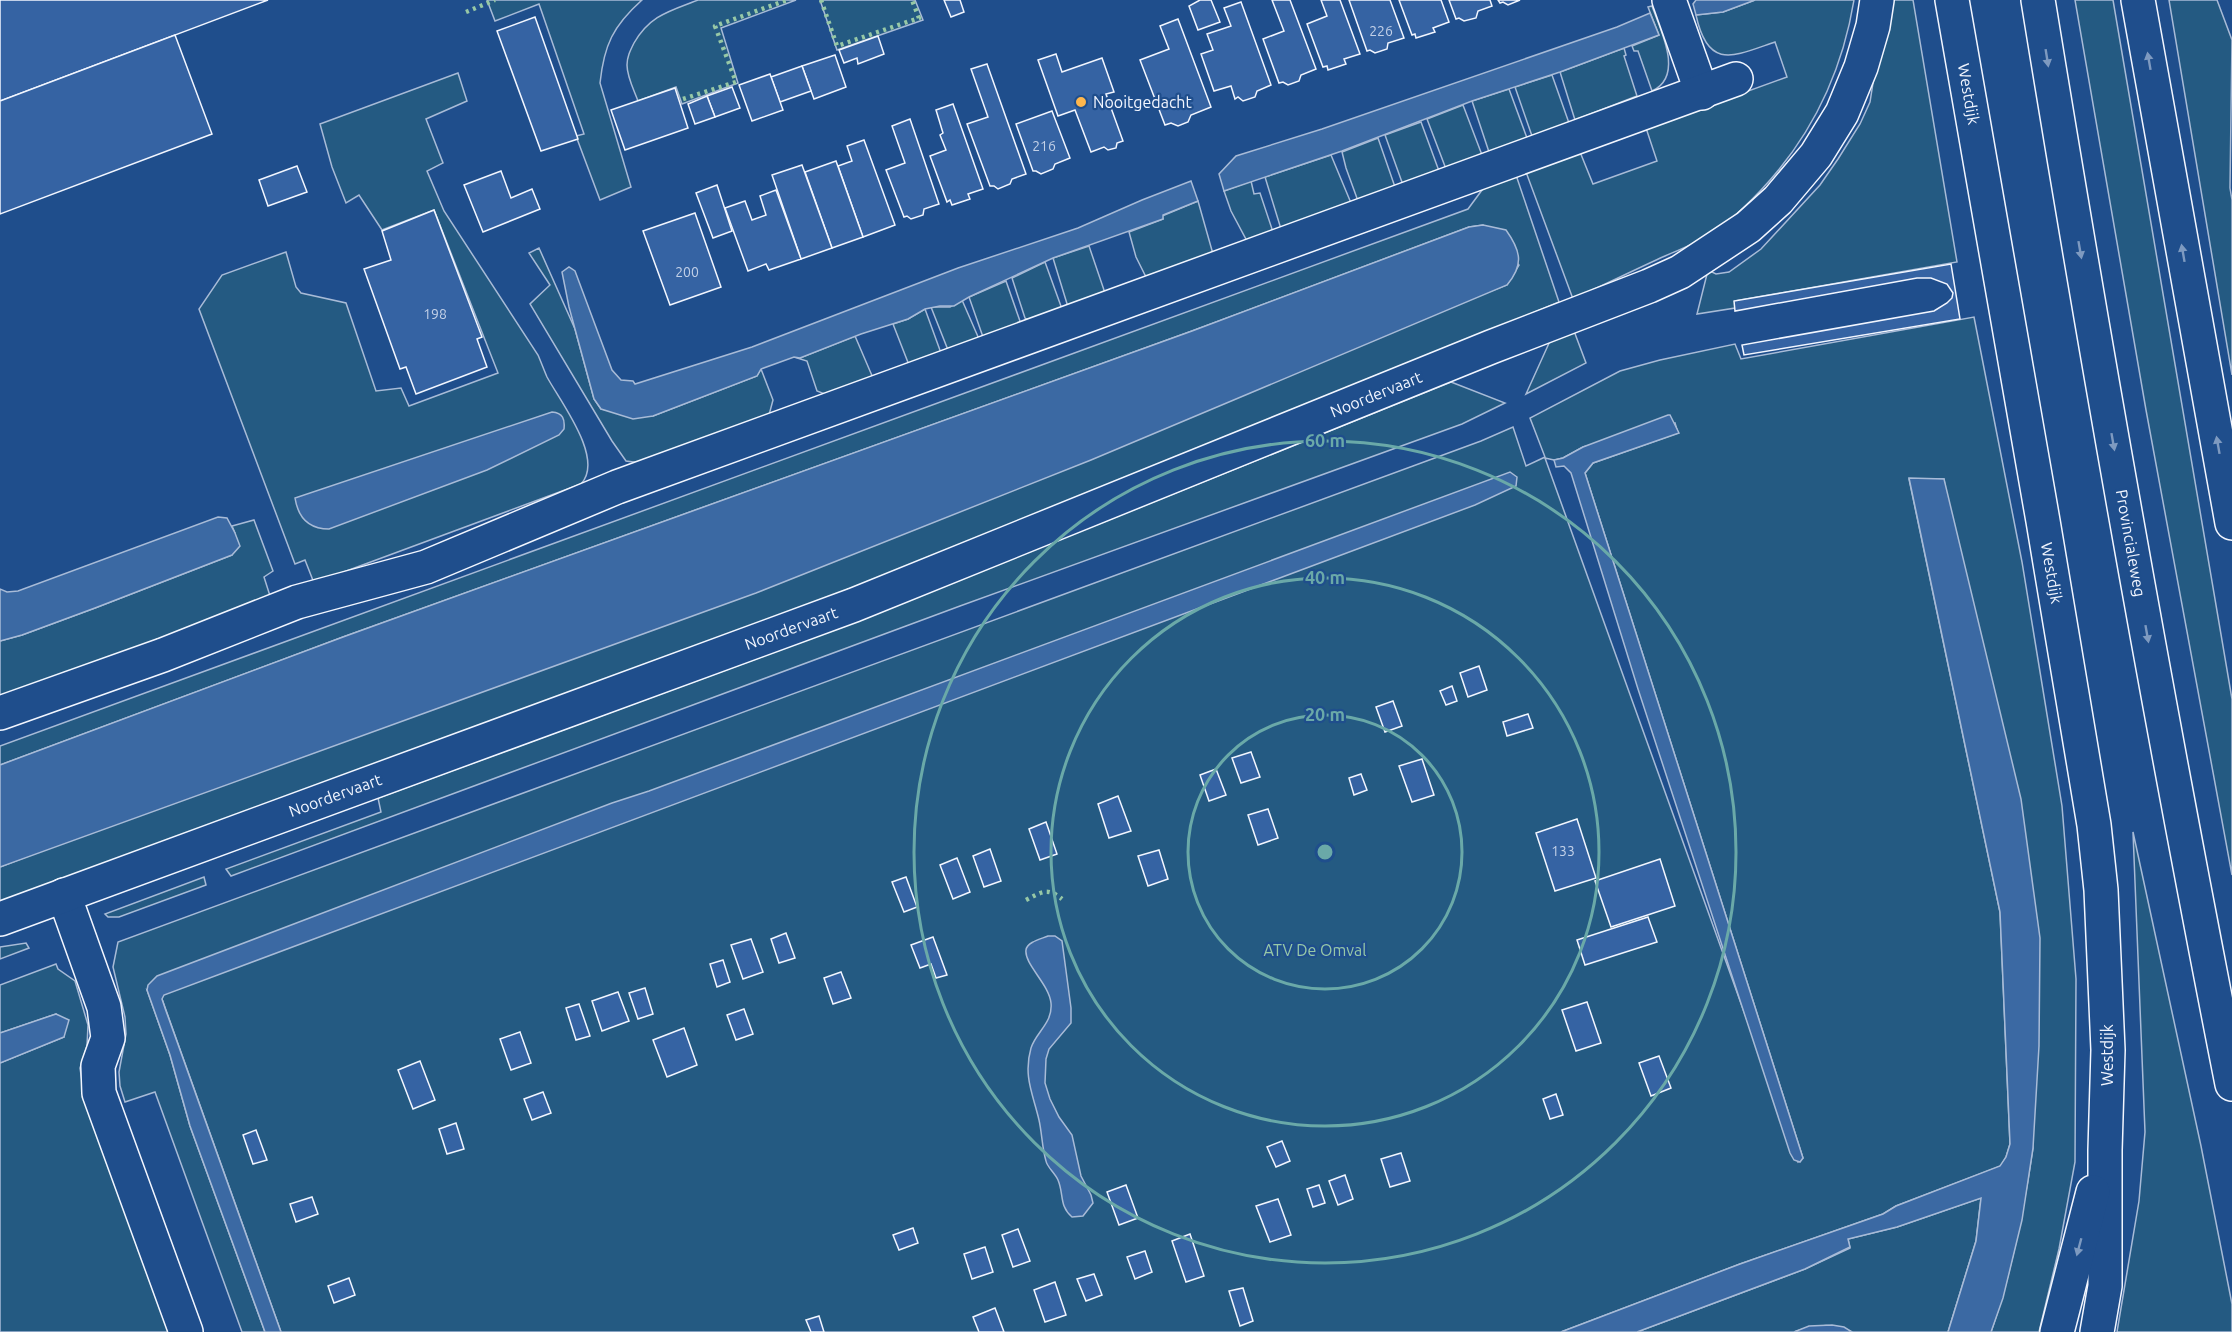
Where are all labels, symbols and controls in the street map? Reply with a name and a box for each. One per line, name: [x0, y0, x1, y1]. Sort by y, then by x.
house number: 226: [1369, 23, 1393, 39]
one-way arrow: [2043, 48, 2052, 67]
one-way arrow: [2144, 51, 2153, 70]
street label: Westdijk: [1955, 62, 1983, 126]
place label: Nooitgedacht: [1093, 93, 1192, 111]
marker: Nooitgedacht: [1074, 95, 1088, 109]
house number: 216: [1032, 138, 1056, 154]
one-way arrow: [2075, 241, 2084, 260]
one-way arrow: [2178, 243, 2187, 262]
house number: 200: [675, 264, 699, 280]
house number: 198: [423, 306, 447, 322]
street label: Noordervaart: [1327, 367, 1425, 421]
text: 60 m: [1305, 430, 1345, 450]
one-way arrow: [2109, 433, 2118, 452]
one-way arrow: [2213, 435, 2222, 454]
street label: Provincialeweg: [2113, 488, 2149, 598]
street label: Westdijk: [2038, 541, 2066, 605]
text: 40 m: [1305, 567, 1345, 587]
street label: Noordervaart: [742, 603, 840, 653]
one-way arrow: [2143, 625, 2152, 644]
text: 20 m: [1305, 704, 1345, 724]
street label: Noordervaart: [286, 770, 384, 820]
centre of rings: [1315, 842, 1335, 862]
house number: 133: [1551, 843, 1575, 859]
park label: ATV De Omval: [1264, 941, 1366, 959]
street label: Westdijk: [2098, 1024, 2116, 1086]
one-way arrow: [2074, 1238, 2083, 1256]

